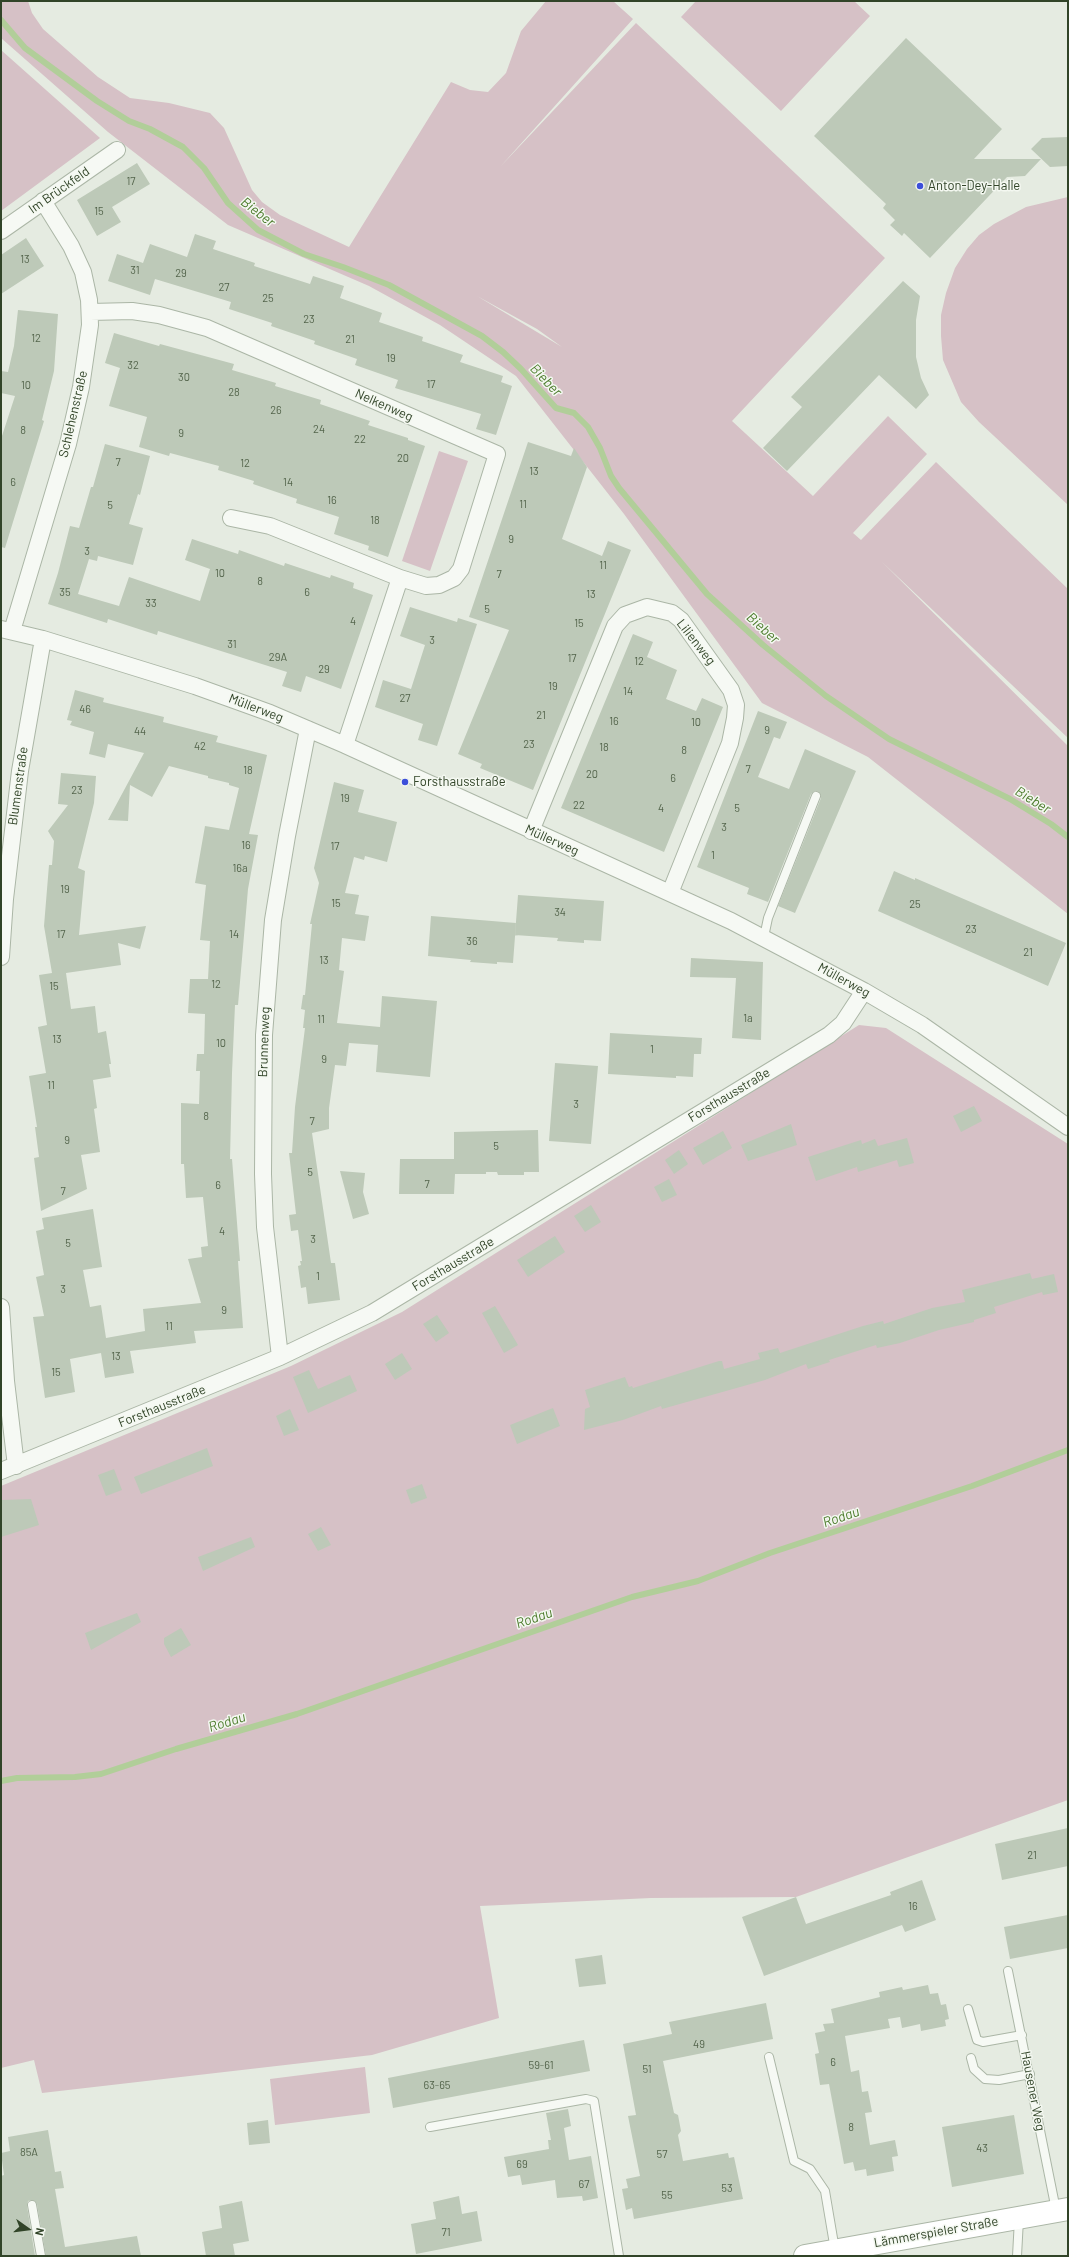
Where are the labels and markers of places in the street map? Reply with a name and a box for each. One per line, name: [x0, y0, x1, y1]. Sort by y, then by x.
place label: Anton-Dey-Halle: [928, 178, 1020, 194]
marker: Anton-Dey-Halle: [915, 181, 925, 191]
place label: Forsthausstraße: [413, 774, 506, 790]
marker: Forsthausstraße: [400, 777, 410, 787]

